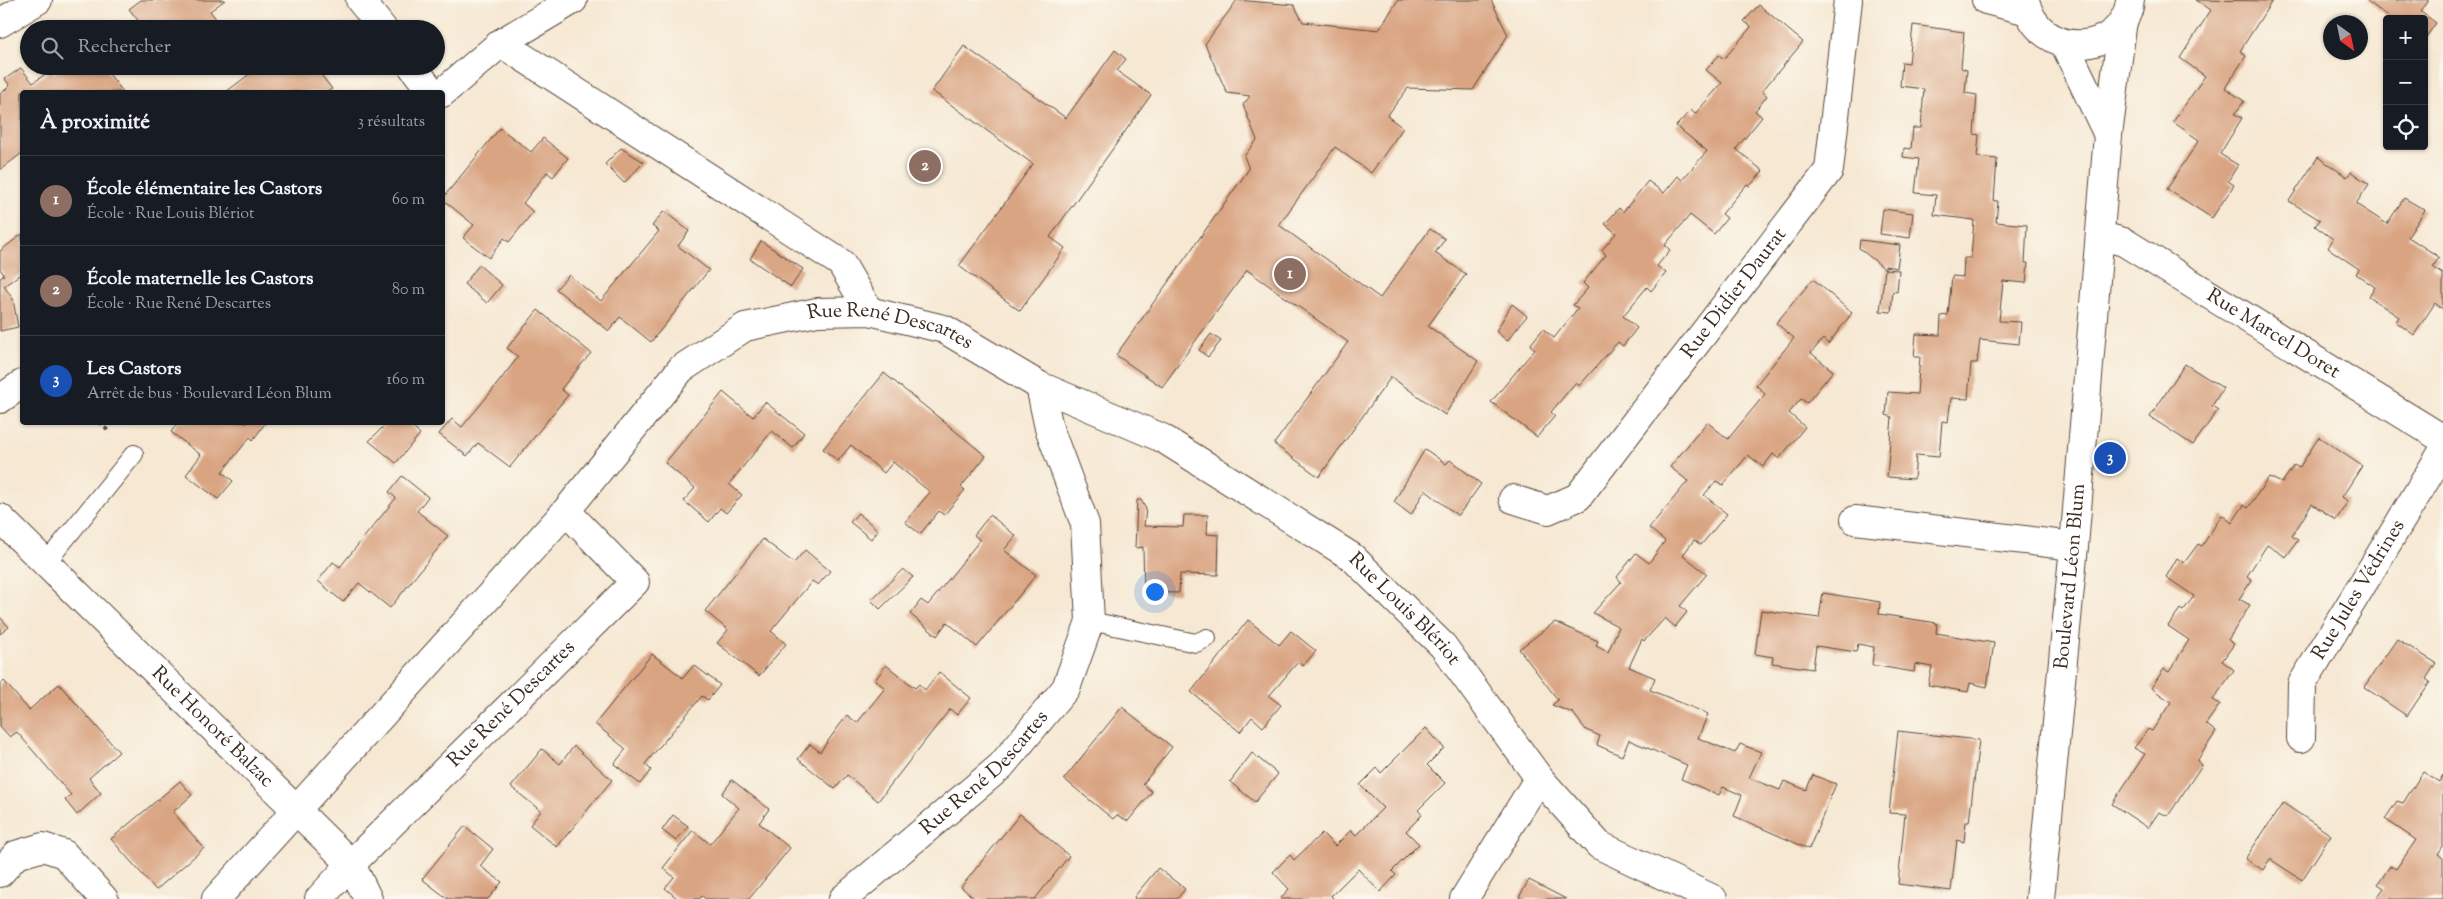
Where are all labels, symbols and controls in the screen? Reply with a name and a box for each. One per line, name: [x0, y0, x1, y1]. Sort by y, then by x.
north arrow: [2323, 15, 2368, 60]
map controls: [2383, 15, 2428, 150]
button: +: [2383, 15, 2428, 60]
search box: [20, 20, 445, 75]
icon: search: [38, 34, 66, 62]
text: Rechercher: [78, 34, 171, 61]
button: −: [2383, 60, 2428, 105]
button: locate: [2383, 105, 2428, 150]
text: À proximité: [40, 108, 150, 138]
text: 3 résultats: [357, 111, 425, 134]
pin: 2: [909, 147, 941, 185]
text: École élémentaire les Castors: [87, 176, 322, 203]
text: 1: [53, 189, 59, 212]
text: 60 m: [392, 189, 425, 212]
text: École · Rue Louis Blériot: [87, 203, 255, 226]
street label: Rue Didier Daurat: [1675, 222, 1794, 365]
pin: 1: [1274, 255, 1306, 293]
text: École maternelle les Castors: [87, 266, 313, 293]
text: 2: [52, 279, 60, 302]
text: 80 m: [392, 279, 425, 302]
street label: Rue Marcel Doret: [2201, 282, 2346, 386]
text: École · Rue René Descartes: [87, 293, 271, 316]
street label: Rue René Descartes: [805, 296, 978, 358]
text: Les Castors: [87, 356, 182, 383]
text: 3: [53, 369, 59, 392]
text: 160 m: [387, 369, 425, 392]
text: Arrêt de bus · Boulevard Léon Blum: [87, 383, 332, 406]
pin: 3: [2094, 439, 2126, 477]
street label: Boulevard Léon Blum: [2048, 482, 2094, 671]
street label: Rue Jules Védrines: [2305, 514, 2413, 666]
street label: Rue Louis Blériot: [1341, 546, 1467, 672]
your location: [1142, 579, 1168, 605]
street label: Rue René Descartes: [441, 634, 582, 774]
street label: Rue Honoré Balzac: [144, 660, 280, 795]
street label: Rue René Descartes: [914, 704, 1056, 842]

